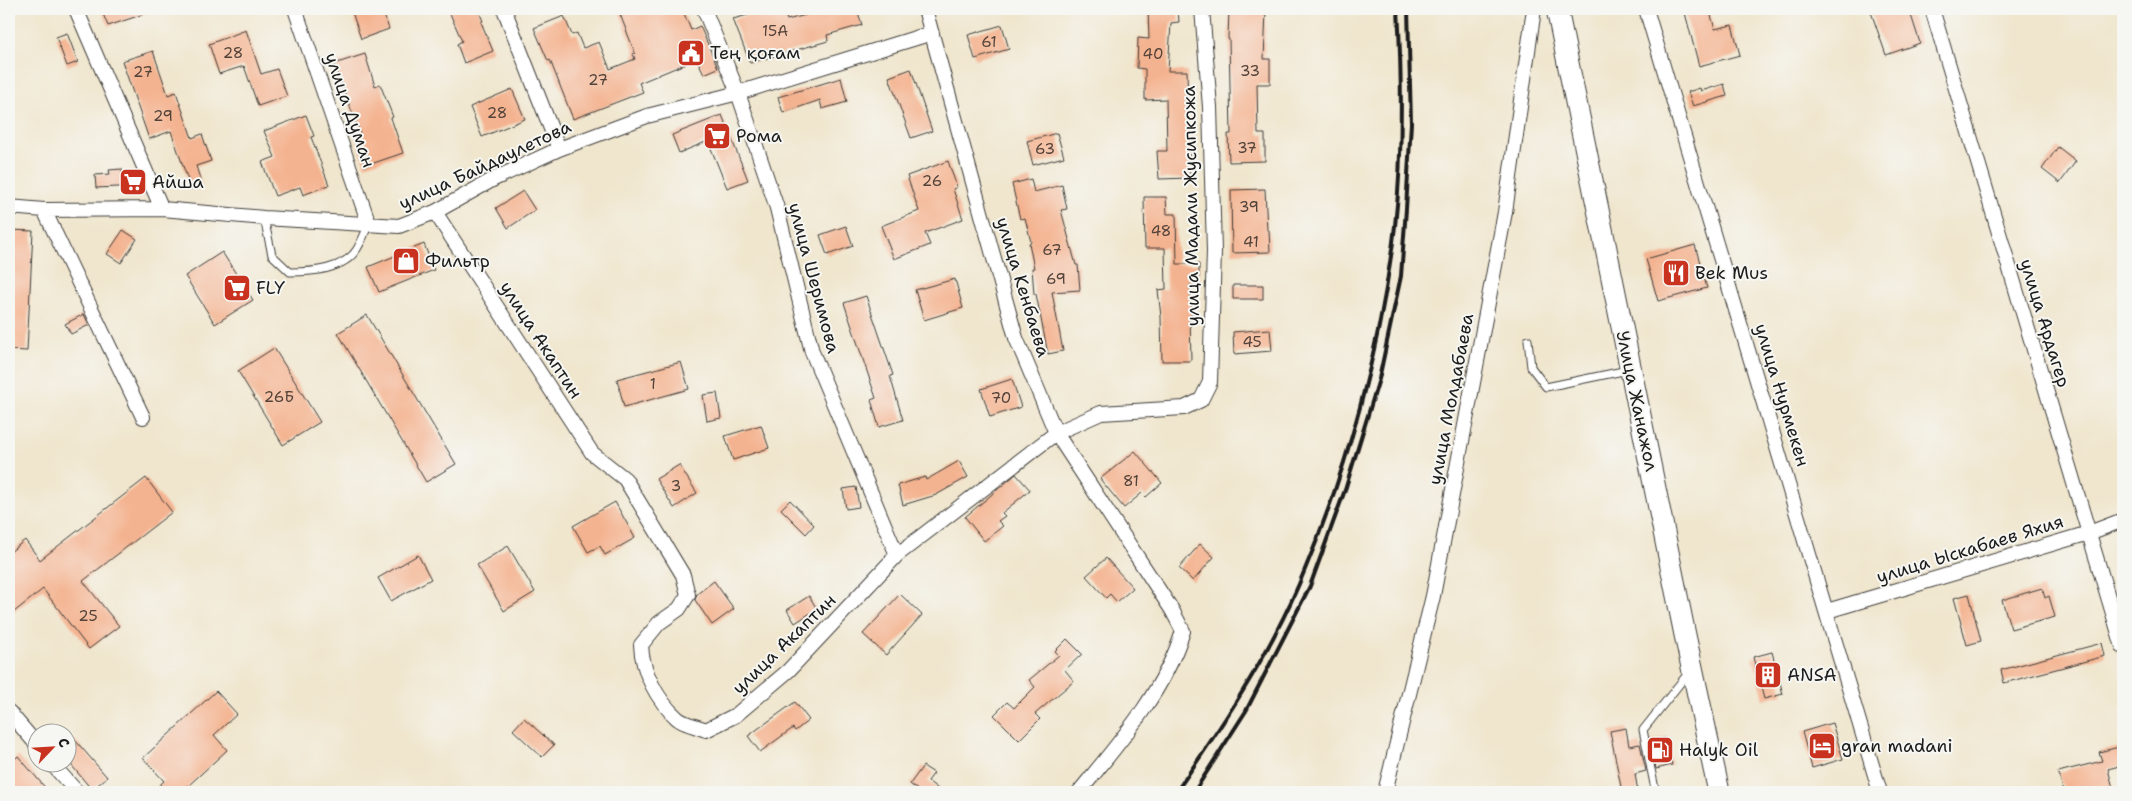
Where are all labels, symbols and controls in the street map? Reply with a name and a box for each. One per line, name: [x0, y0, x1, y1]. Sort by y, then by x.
house number: 15А: [762, 21, 788, 41]
house number: 61: [981, 32, 997, 52]
public building icon: Тең қоғам: [676, 38, 706, 68]
place label: Тең қоғам: [710, 41, 800, 65]
house number: 28: [223, 43, 243, 63]
house number: 40: [1143, 44, 1163, 64]
street label: улица Думан: [319, 49, 381, 171]
house number: 33: [1240, 61, 1260, 81]
house number: 27: [133, 62, 153, 82]
house number: 27: [588, 70, 608, 90]
street label: улица Мадали Жусипкожа: [1177, 86, 1205, 326]
house number: 28: [487, 103, 507, 123]
house number: 29: [153, 106, 173, 126]
street label: улица Байдаулетова: [395, 115, 575, 215]
supermarket icon: Рома: [702, 121, 732, 151]
place label: Рома: [736, 124, 782, 148]
house number: 37: [1237, 138, 1257, 158]
house number: 63: [1035, 139, 1055, 159]
supermarket icon: Айша: [118, 167, 148, 197]
place label: Айша: [152, 170, 204, 194]
house number: 26: [922, 171, 942, 191]
house number: 39: [1239, 197, 1259, 217]
street label: улица Шеримова: [782, 200, 846, 356]
street label: улица Кенбаева: [990, 214, 1056, 360]
house number: 48: [1151, 221, 1171, 241]
house number: 41: [1243, 232, 1259, 252]
house number: 67: [1042, 240, 1062, 260]
shop icon: Фильтр: [391, 246, 421, 276]
place label: Фильтр: [425, 249, 490, 273]
street label: улица Ардагер: [2014, 256, 2076, 390]
restaurant icon: Bek Mus: [1661, 258, 1691, 288]
place label: Bek Mus: [1695, 261, 1768, 285]
house number: 69: [1046, 269, 1066, 289]
supermarket icon: FLY: [222, 273, 252, 303]
place label: FLY: [256, 276, 285, 300]
street label: улица Акаптин: [494, 277, 588, 403]
street label: улица Молдабаева: [1423, 311, 1479, 487]
street label: улица Нурмекен: [1749, 321, 1815, 469]
street label: Улица Жанажол: [1610, 328, 1664, 474]
house number: 45: [1242, 332, 1262, 352]
house number: 1: [650, 374, 656, 394]
house number: 26Б: [264, 387, 294, 407]
house number: 70: [991, 388, 1011, 408]
house number: 81: [1123, 471, 1139, 491]
house number: 3: [671, 476, 681, 496]
street label: улица Ыскабаев Яхия: [1874, 509, 2066, 589]
street label: улица Акаптин: [727, 588, 841, 700]
house number: 25: [78, 606, 98, 626]
building icon: ANSA: [1753, 660, 1783, 690]
place label: ANSA: [1787, 663, 1837, 687]
north arrow: [28, 724, 78, 774]
hotel icon: gran madani: [1807, 731, 1837, 761]
place label: gran madani: [1841, 734, 1953, 758]
text: С: [54, 735, 74, 750]
fuel station icon: Halyk Oil: [1645, 735, 1675, 765]
place label: Halyk Oil: [1679, 738, 1759, 762]

